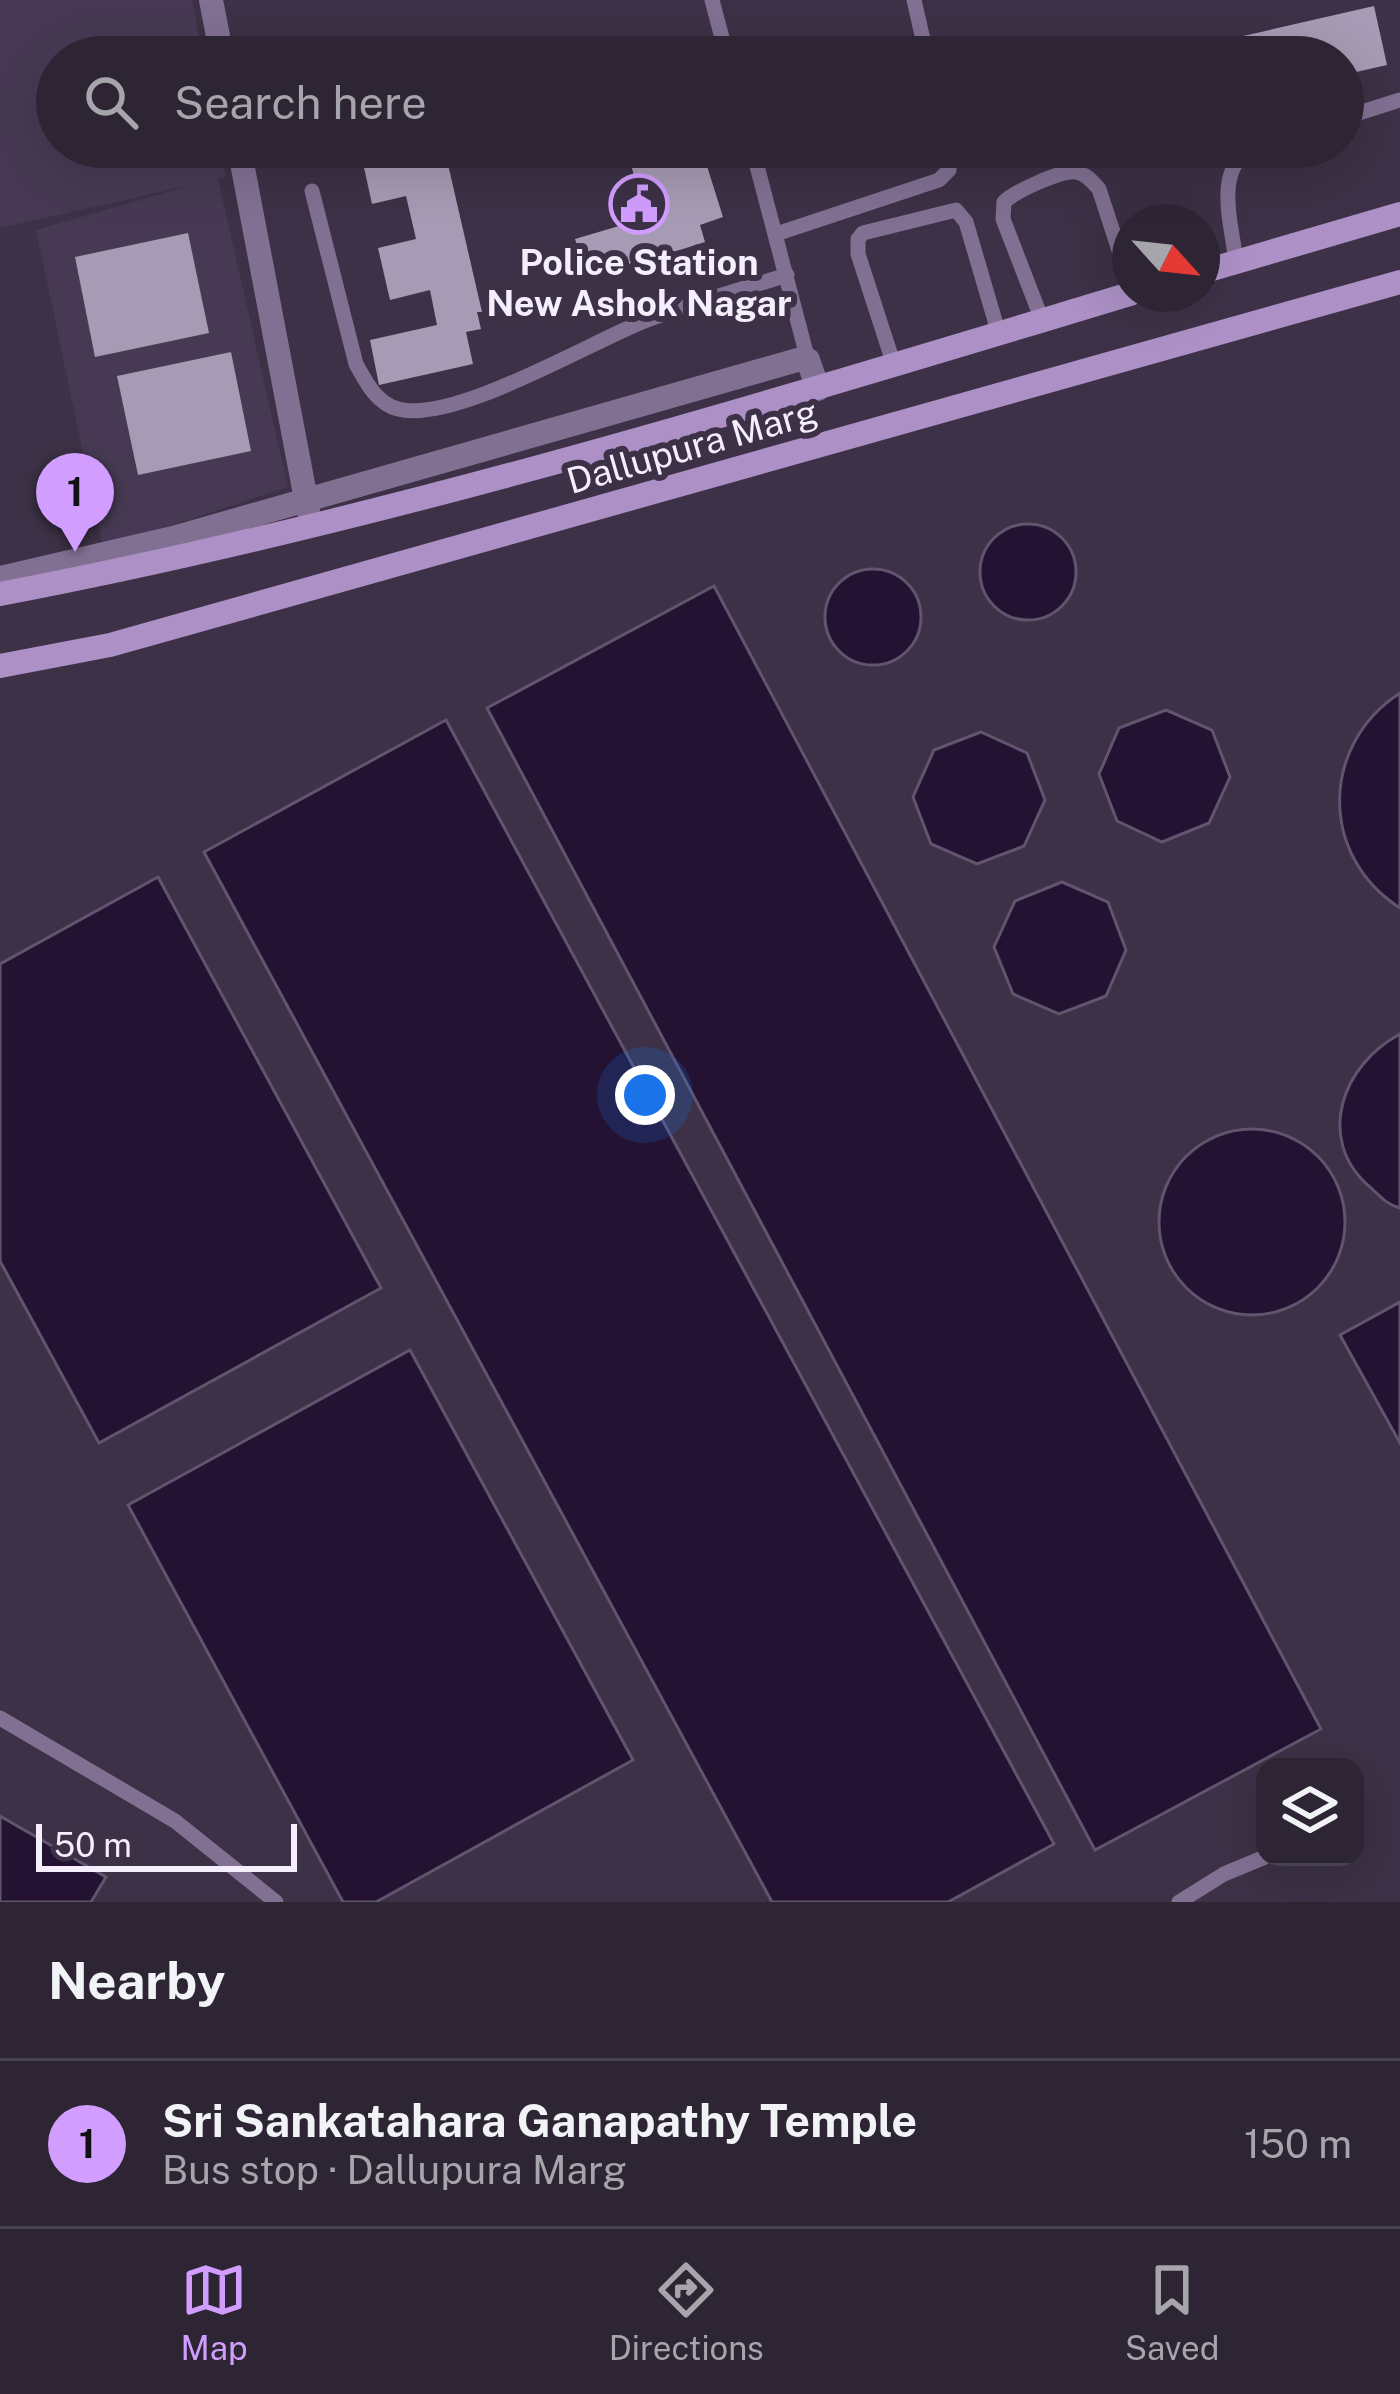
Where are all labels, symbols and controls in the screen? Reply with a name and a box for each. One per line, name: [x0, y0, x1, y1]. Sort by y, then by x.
search box: [36, 36, 1364, 168]
icon: search: [78, 69, 144, 135]
text: Search here: [174, 76, 427, 129]
public building icon: Police Station New Ashok Nagar: [608, 173, 670, 235]
north arrow: [1112, 204, 1220, 312]
place label: Police Station New Ashok Nagar: [486, 241, 792, 324]
street label: Dallupura Marg: [562, 390, 822, 502]
pin: 1: [36, 453, 114, 552]
your location: [615, 1065, 675, 1125]
map controls: [1256, 1758, 1364, 1866]
button: layers: [1256, 1758, 1364, 1866]
scale bar: [36, 1818, 297, 1871]
text: 50 m: [54, 1826, 132, 1864]
text: Nearby: [48, 1951, 225, 2010]
text: Sri Sankatahara Ganapathy Temple: [162, 2094, 917, 2147]
text: 1: [79, 2121, 95, 2167]
text: 150 m: [1244, 2121, 1352, 2167]
text: Bus stop · Dallupura Marg: [162, 2147, 627, 2193]
tab: Map: [181, 2257, 248, 2367]
tab: Directions: [609, 2257, 764, 2367]
tab: Saved: [1125, 2257, 1219, 2367]

